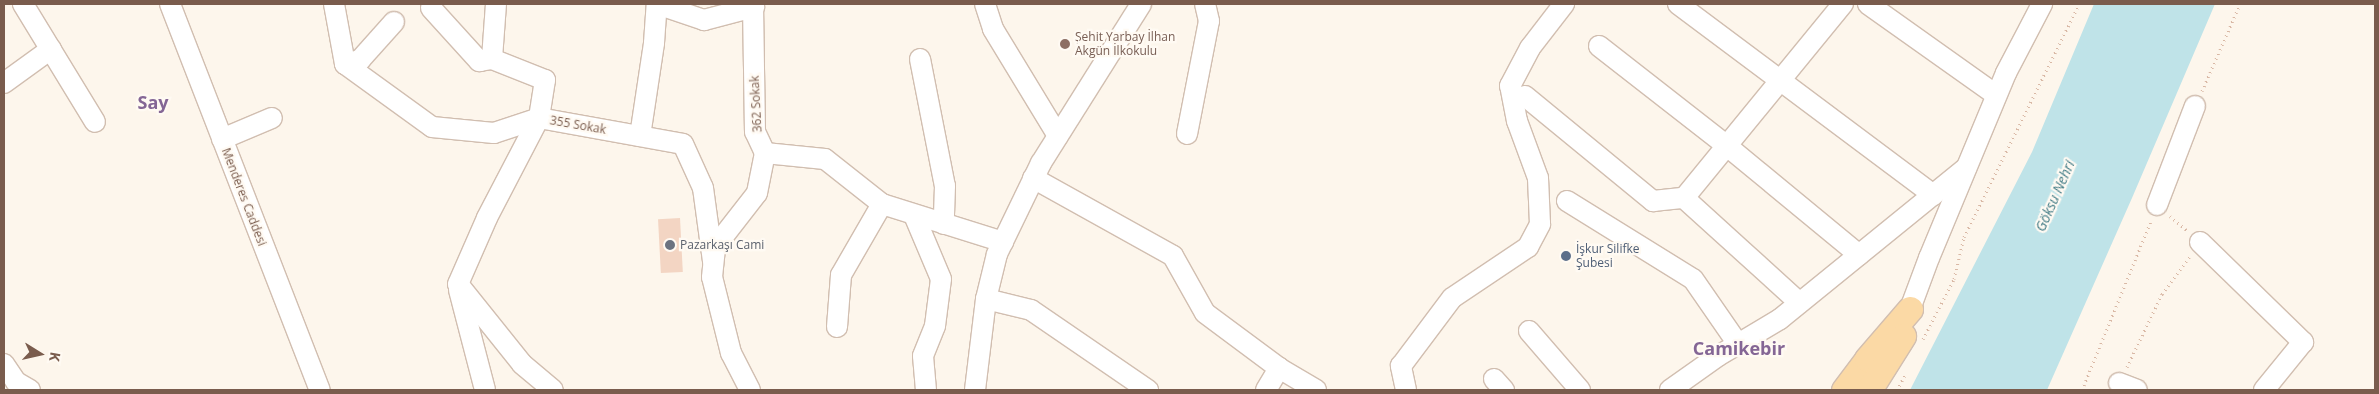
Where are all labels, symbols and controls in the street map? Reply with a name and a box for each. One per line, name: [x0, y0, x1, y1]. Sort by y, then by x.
place label: Şehit Yarbay İlhan Akgün İlkokulu: [1075, 30, 1175, 58]
marker: Şehit Yarbay İlhan Akgün İlkokulu: [1059, 38, 1071, 50]
street label: 362 Sokak: [747, 75, 765, 133]
district label: Say: [137, 91, 169, 113]
street label: 355 Sokak: [549, 113, 607, 137]
street label: Menderes Caddesi: [219, 146, 269, 248]
water label: Göksu Nehri: [2032, 158, 2078, 234]
place label: Pazarkaşı Cami: [680, 238, 764, 252]
marker: Pazarkaşı Cami: [664, 239, 676, 251]
place label: İşkur Silifke Şubesi: [1576, 242, 1640, 270]
marker: İşkur Silifke Şubesi: [1560, 250, 1572, 262]
north arrow: [15, 329, 65, 379]
district label: Camikebir: [1693, 337, 1785, 359]
text: K: [45, 350, 65, 363]

